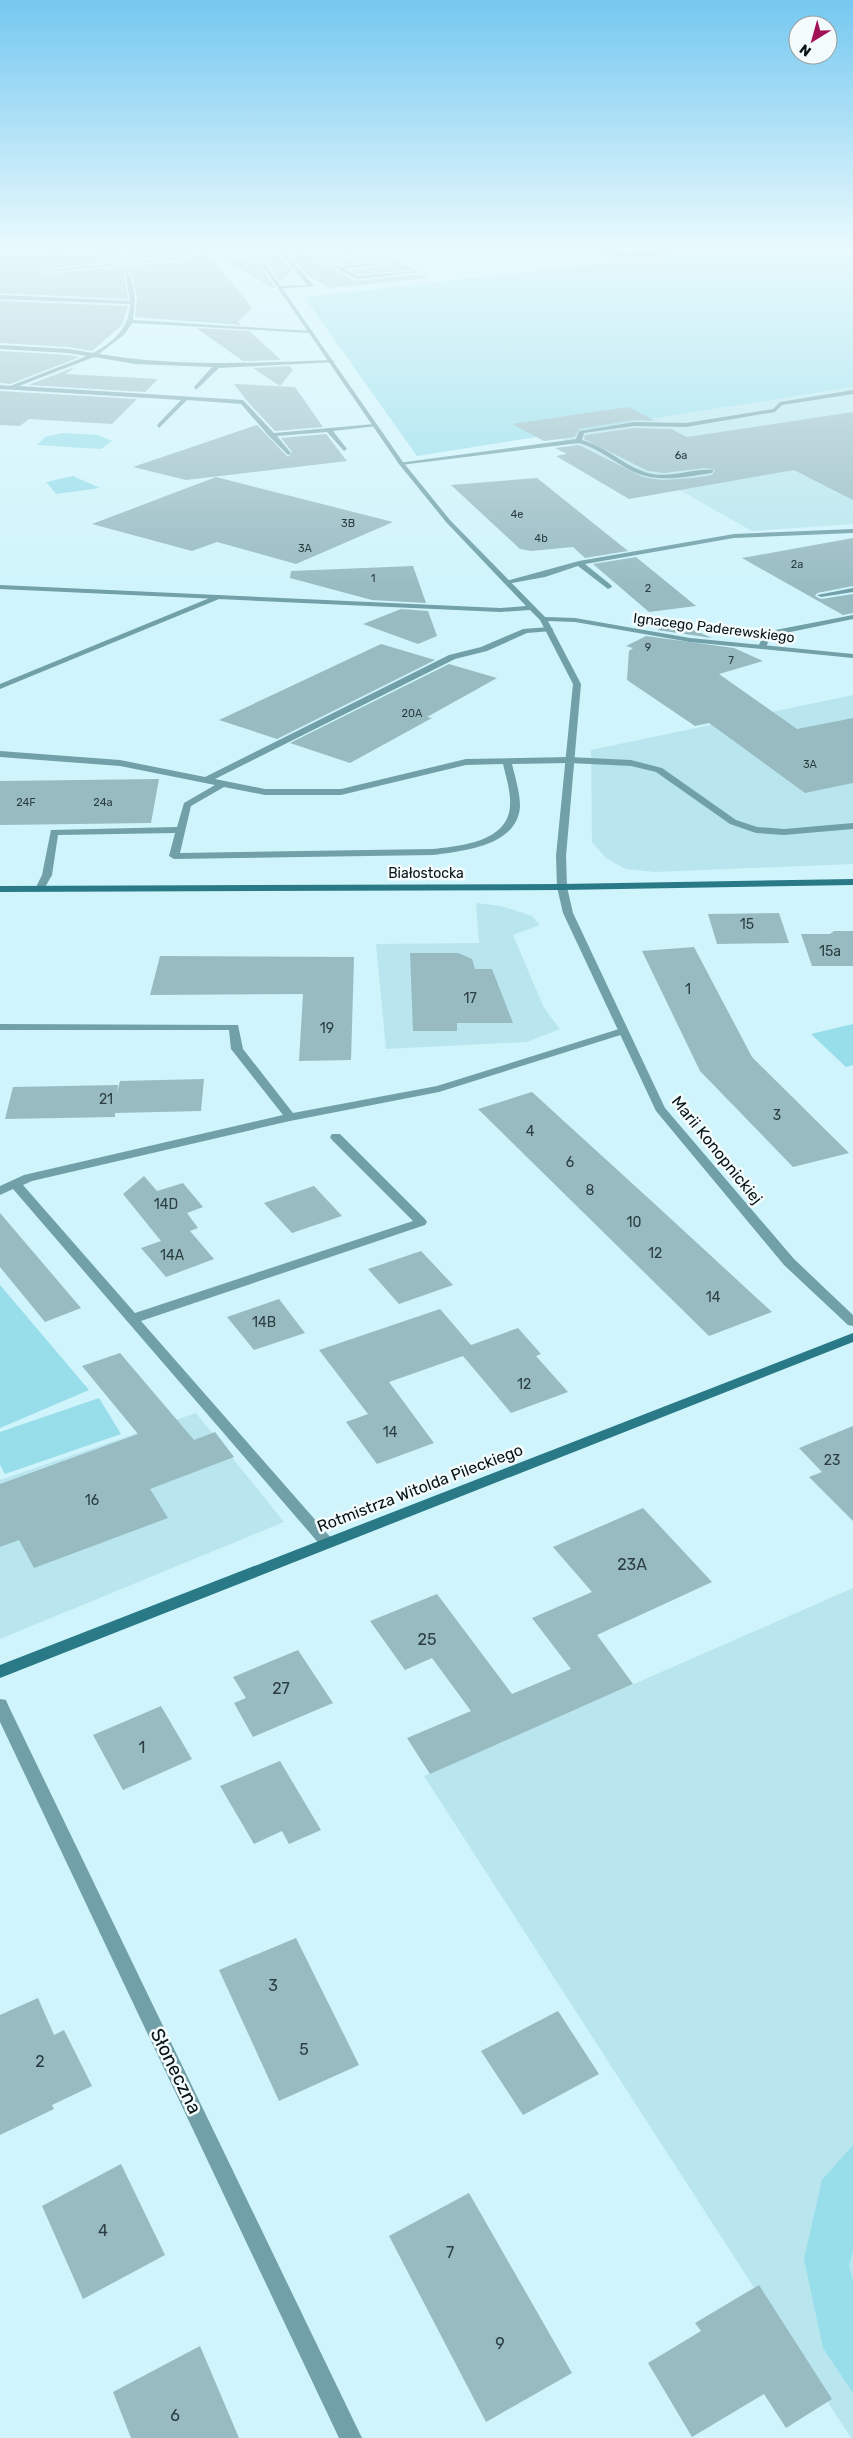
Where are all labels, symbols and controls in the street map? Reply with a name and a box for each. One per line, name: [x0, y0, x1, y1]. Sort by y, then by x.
north arrow: [788, 15, 838, 65]
text: N: [796, 40, 815, 60]
house number: 6a: [675, 449, 687, 462]
house number: 4e: [511, 508, 524, 521]
house number: 3B: [341, 517, 355, 530]
house number: 4b: [534, 532, 548, 545]
house number: 3A: [298, 542, 313, 555]
house number: 2a: [791, 558, 803, 571]
house number: 1: [371, 572, 375, 585]
house number: 2: [645, 582, 651, 595]
street label: Ignacego Paderewskiego: [632, 610, 796, 646]
house number: 9: [645, 641, 651, 654]
house number: 7: [728, 654, 734, 667]
house number: 20A: [402, 707, 423, 720]
house number: 3A: [803, 758, 818, 771]
house number: 24F: [16, 796, 36, 809]
house number: 24a: [93, 796, 113, 809]
street label: Białostocka: [388, 865, 464, 882]
house number: 15: [740, 916, 754, 933]
house number: 15a: [819, 943, 841, 960]
house number: 1: [685, 981, 691, 998]
house number: 17: [463, 990, 477, 1007]
house number: 19: [320, 1020, 334, 1037]
house number: 21: [99, 1091, 113, 1108]
street label: Marii Konopnickiej: [668, 1092, 766, 1208]
house number: 3: [773, 1107, 781, 1124]
house number: 4: [526, 1123, 535, 1140]
house number: 6: [566, 1154, 574, 1171]
house number: 8: [586, 1182, 595, 1199]
house number: 14D: [154, 1196, 178, 1213]
house number: 10: [627, 1214, 642, 1231]
house number: 12: [648, 1245, 662, 1262]
house number: 14A: [160, 1247, 185, 1264]
house number: 14: [706, 1289, 721, 1306]
house number: 14B: [252, 1314, 276, 1331]
house number: 12: [517, 1376, 531, 1393]
house number: 14: [383, 1424, 398, 1441]
street label: Rotmistrza Witolda Pileckiego: [314, 1440, 526, 1536]
house number: 23: [824, 1452, 840, 1469]
house number: 16: [85, 1492, 99, 1509]
house number: 23A: [617, 1555, 647, 1574]
house number: 25: [418, 1630, 436, 1649]
house number: 27: [272, 1679, 290, 1698]
house number: 1: [139, 1738, 145, 1757]
house number: 3: [268, 1976, 278, 1995]
street label: Słoneczna: [145, 2024, 207, 2118]
house number: 5: [299, 2040, 309, 2059]
house number: 2: [35, 2052, 45, 2071]
house number: 4: [98, 2221, 108, 2240]
house number: 7: [446, 2243, 454, 2262]
house number: 9: [495, 2334, 505, 2353]
house number: 6: [170, 2406, 180, 2425]

